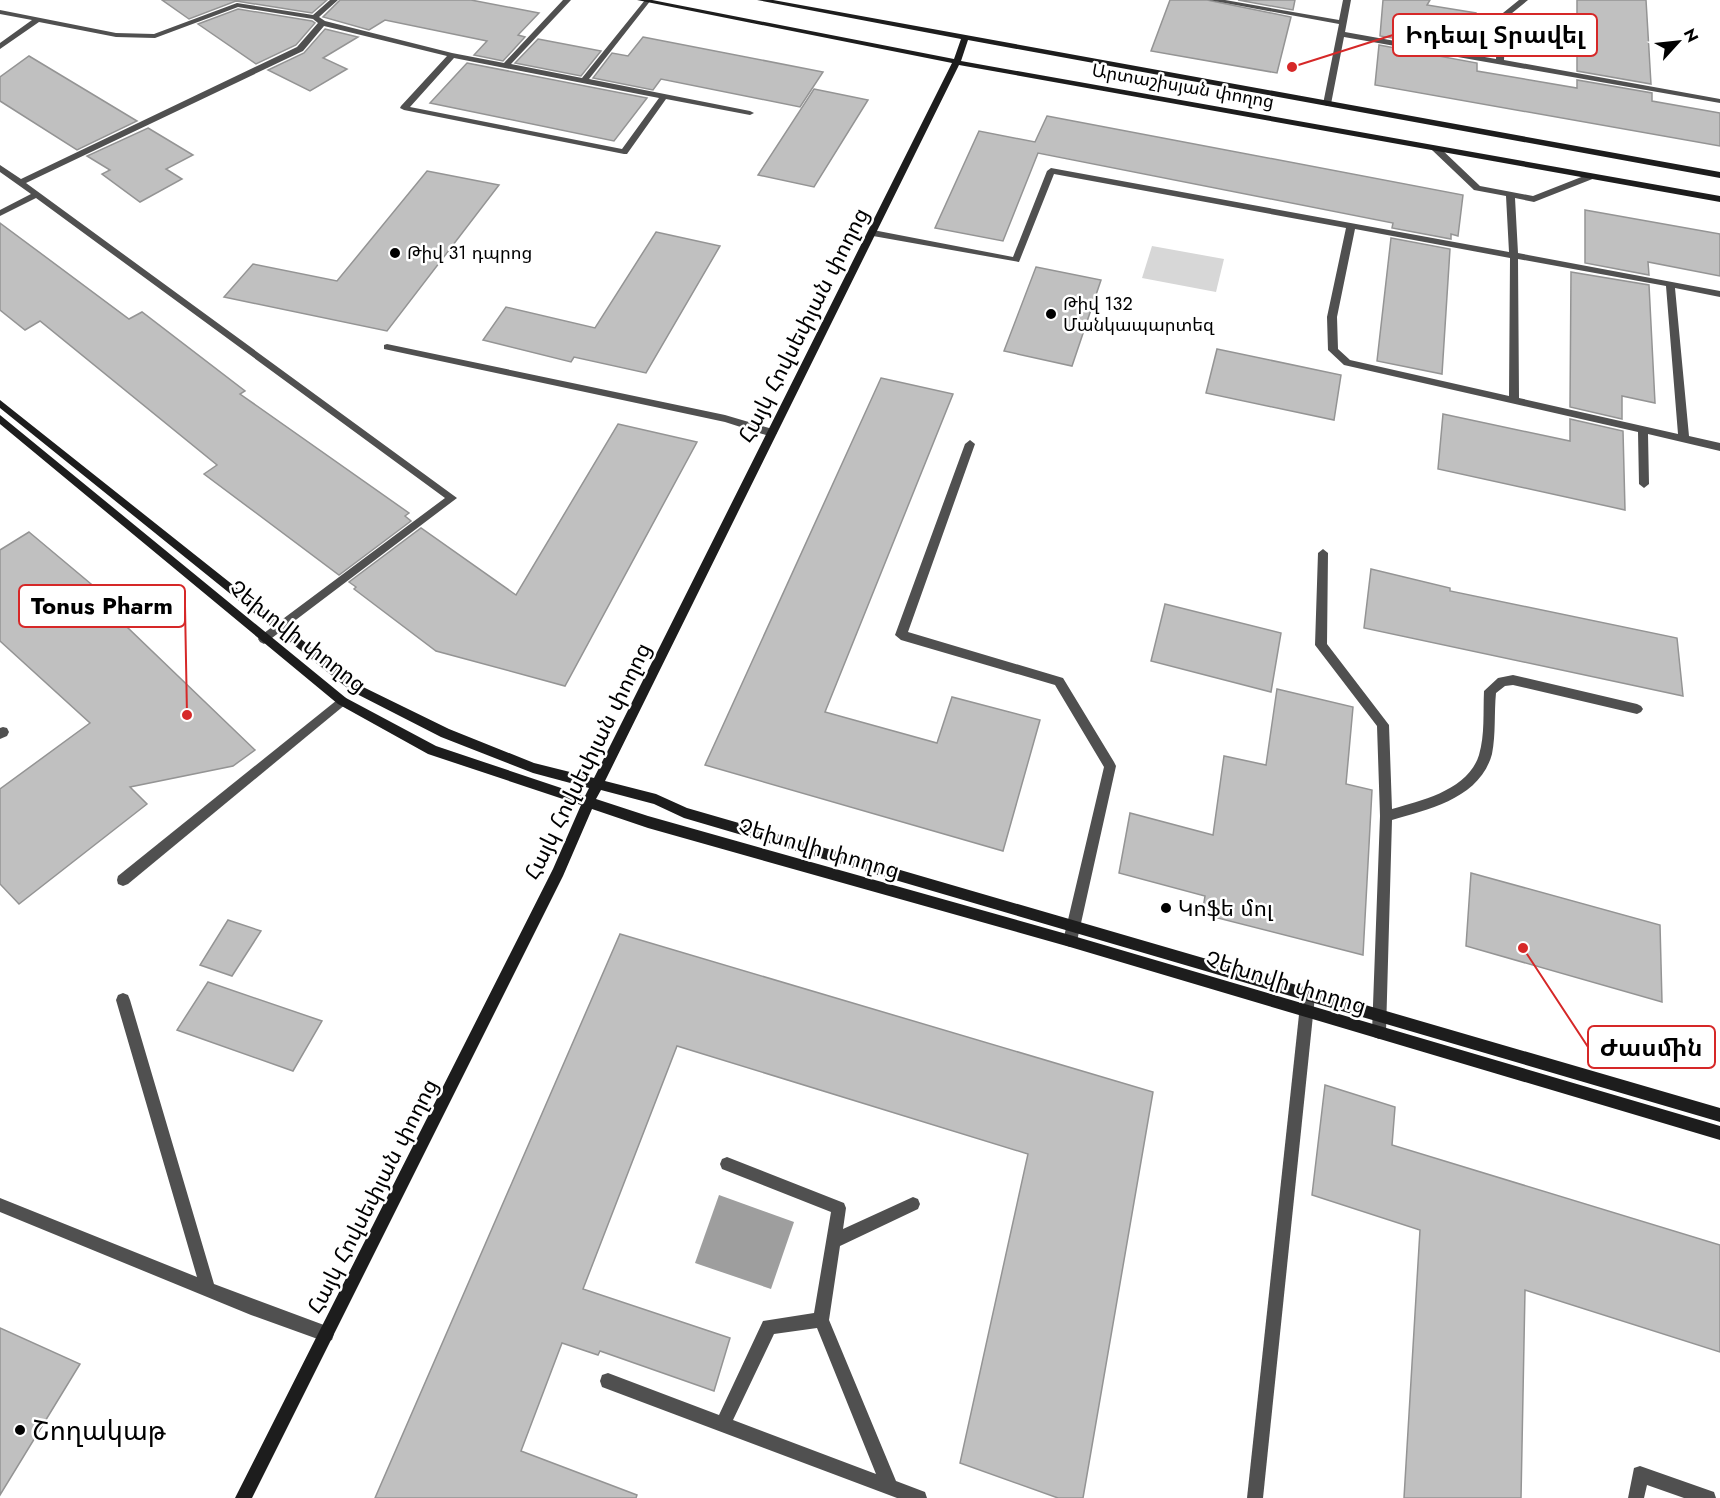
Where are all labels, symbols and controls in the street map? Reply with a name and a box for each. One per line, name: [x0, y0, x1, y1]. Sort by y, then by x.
north arrow: [1648, 12, 1708, 72]
callout: Իդեալ Տրավել: [1393, 14, 1597, 56]
text: Իդեալ Տրավել: [1405, 17, 1586, 52]
text: N: [1678, 25, 1704, 46]
street label: Արտաշիսյան փողոց: [1090, 57, 1276, 115]
street label: Հայկ Հովսեփյան փողոց: [730, 202, 876, 448]
place label: Թիվ 31 դպրոց: [407, 240, 532, 266]
marker: Թիվ 31 դպրոց: [388, 246, 402, 260]
place label: Թիվ 132 Մանկապարտեզ: [1063, 291, 1215, 338]
marker: Թիվ 132 Մանկապարտեզ: [1044, 307, 1058, 321]
street label: Չեխովի փողոց: [223, 572, 373, 700]
callout: Tonus Pharm: [19, 585, 185, 627]
text: Tonus Pharm: [31, 588, 173, 623]
street label: Հայկ Հովսեփյան փողոց: [516, 637, 658, 885]
street label: Չեխովի փողոց: [735, 810, 903, 886]
place label: Կոֆե մոլ: [1178, 892, 1274, 924]
marker: Կոֆե մոլ: [1159, 901, 1173, 915]
street label: Չեխովի փողոց: [1202, 942, 1370, 1022]
callout: Ժասմին: [1588, 1026, 1715, 1068]
text: Ժասմին: [1599, 1030, 1703, 1065]
street label: Հայկ Հովսեփյան փողոց: [299, 1073, 445, 1319]
place label: Շողակաթ: [32, 1411, 167, 1450]
marker: Շողակաթ: [13, 1423, 27, 1437]

